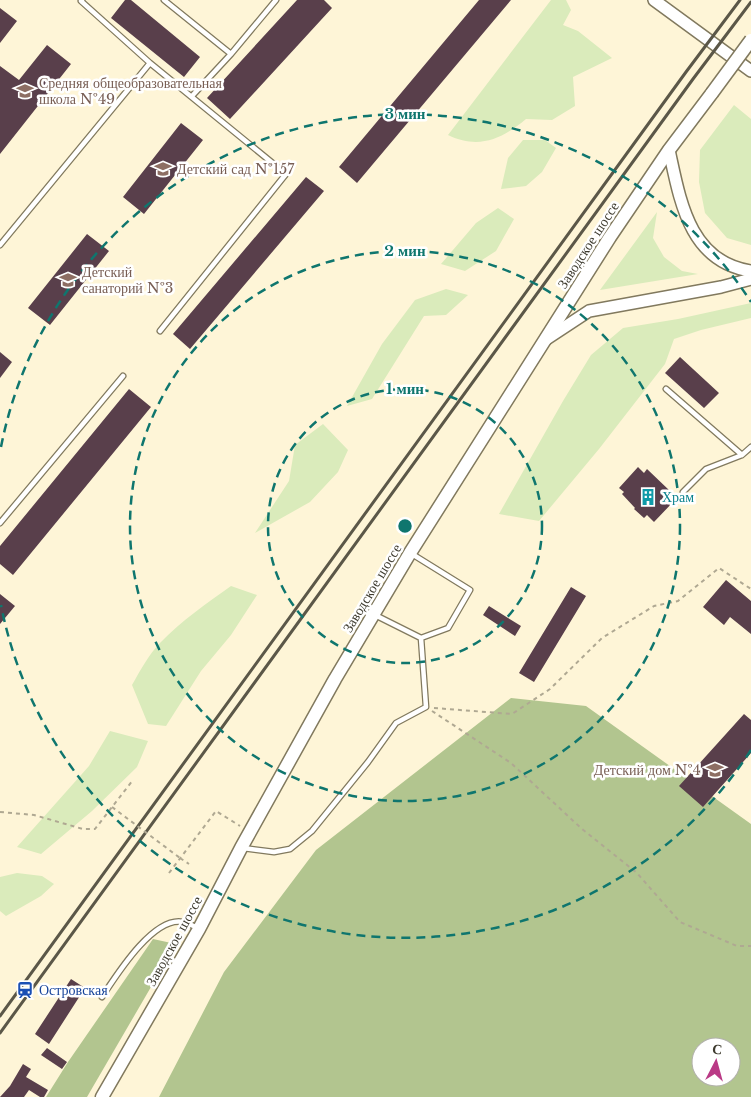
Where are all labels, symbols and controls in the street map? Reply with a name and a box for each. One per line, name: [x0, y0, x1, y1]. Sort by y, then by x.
place label: Средняя общеобразовательная школа №49: [39, 74, 222, 108]
school or university icon: Средняя общеобразовательная школа №49: [15, 81, 35, 101]
text: 3 мин: [384, 104, 426, 123]
school or university icon: Детский сад №157: [153, 159, 173, 179]
place label: Детский сад №157: [177, 160, 295, 178]
street label: Заводское шоссе: [553, 198, 623, 292]
text: 2 мин: [384, 241, 426, 260]
place label: Детский санаторий №3: [82, 263, 174, 297]
school or university icon: Детский санаторий №3: [58, 270, 78, 290]
text: 1 мин: [386, 379, 424, 398]
building icon: Храм: [638, 487, 658, 507]
place label: Храм: [662, 488, 694, 506]
centre of rings: [396, 517, 414, 535]
street label: Заводское шоссе: [339, 540, 405, 636]
school or university icon: Детский дом №4: [705, 760, 725, 780]
place label: Детский дом №4: [594, 761, 701, 779]
street label: Заводское шоссе: [142, 893, 206, 989]
station icon: Островская: [15, 980, 35, 1000]
place label: Островская: [39, 981, 108, 999]
north arrow: [691, 1037, 741, 1087]
text: С: [711, 1040, 723, 1059]

